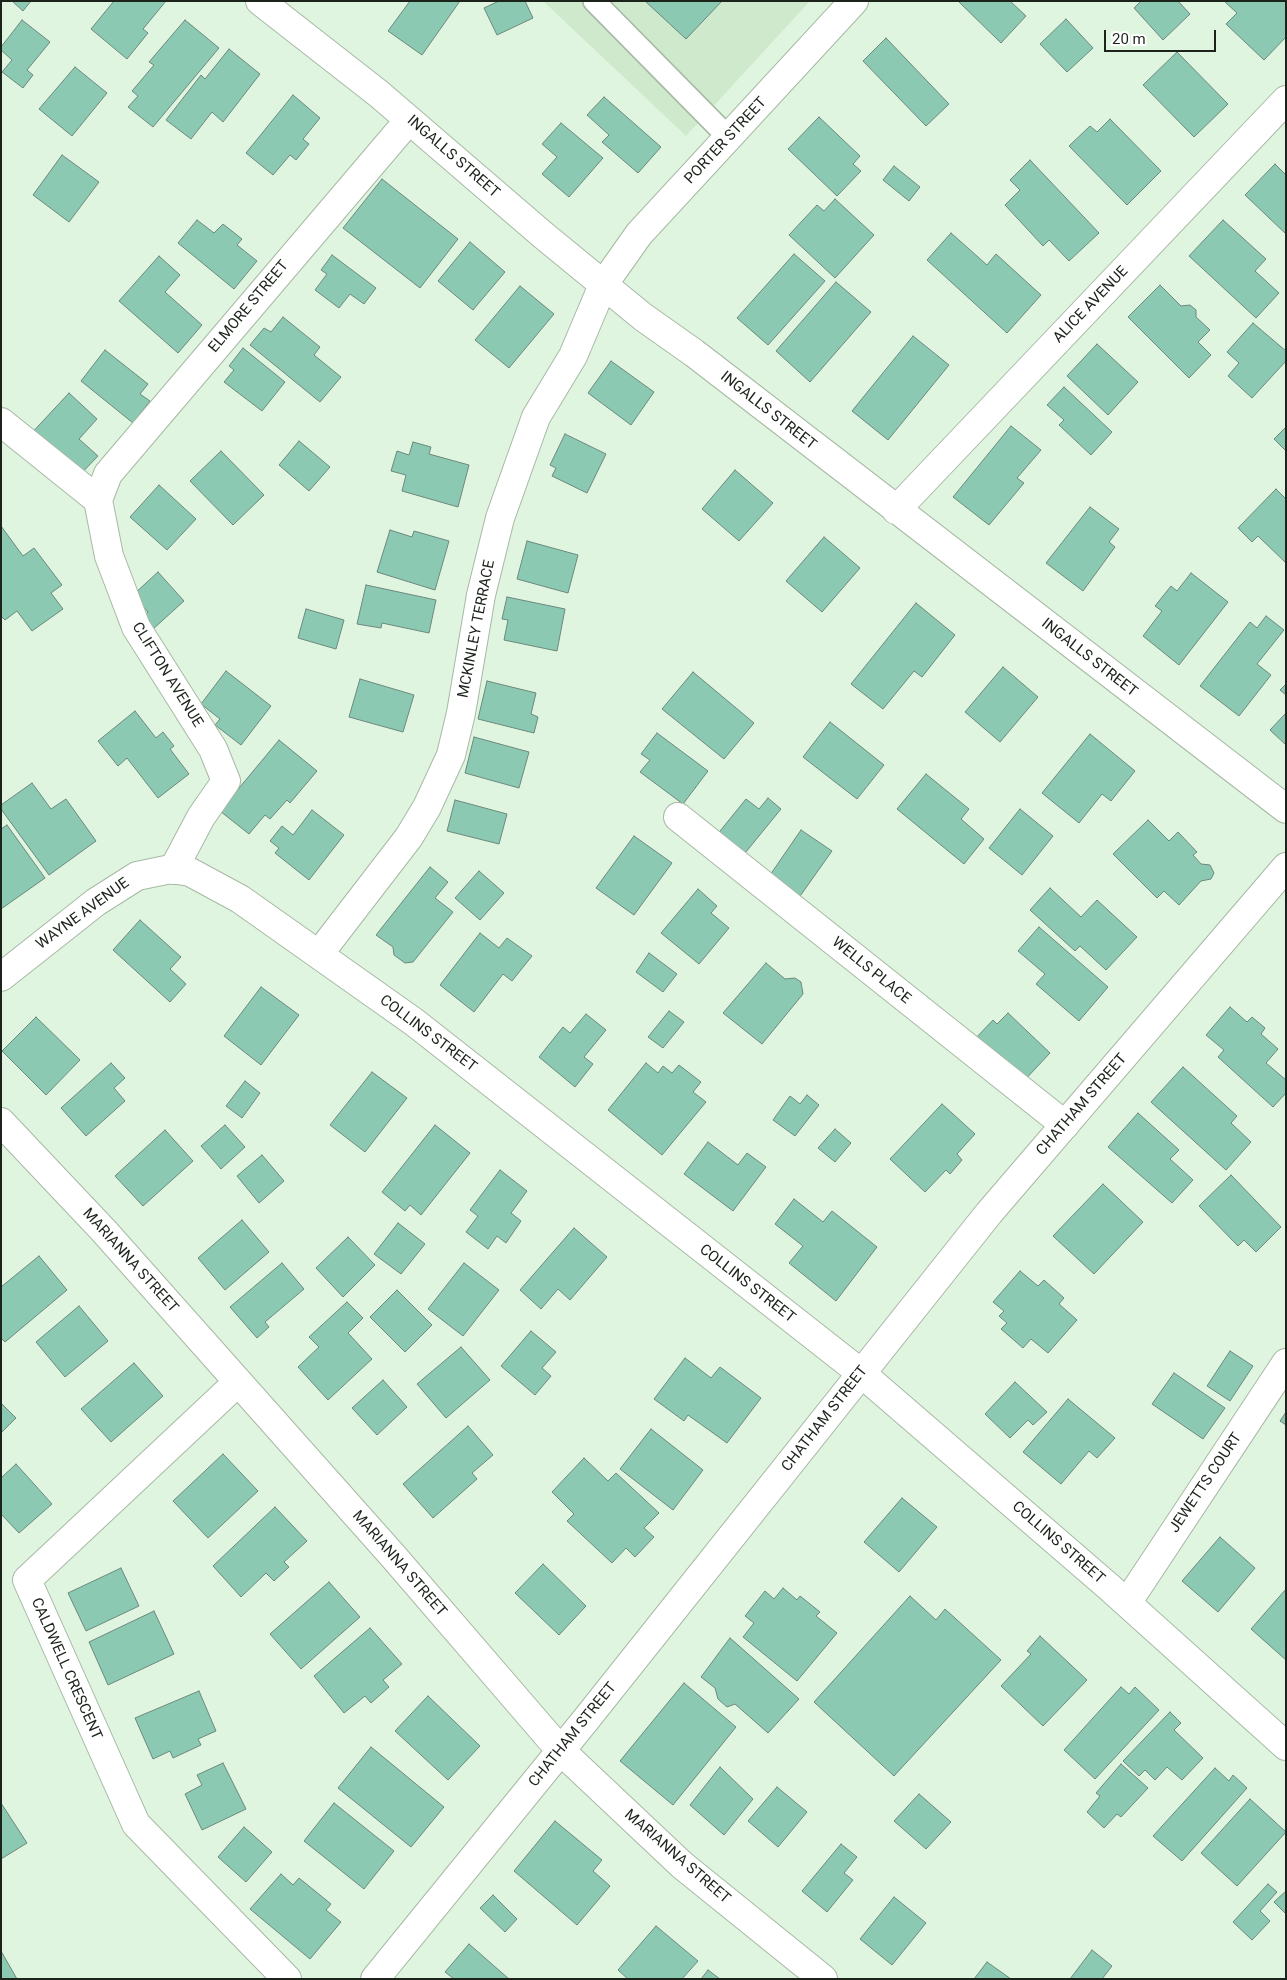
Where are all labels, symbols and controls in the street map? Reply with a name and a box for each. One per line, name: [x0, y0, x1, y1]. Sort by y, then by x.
scale bar: [1107, 20, 1220, 52]
text: 20 m: [1112, 30, 1146, 48]
street label: PORTER STREET: [681, 94, 771, 188]
street label: INGALLS STREET: [403, 112, 503, 202]
street label: ELMORE STREET: [205, 257, 293, 357]
street label: ALICE AVENUE: [1050, 263, 1132, 347]
street label: INGALLS STREET: [716, 368, 820, 454]
street label: MCKINLEY TERRACE: [455, 558, 499, 700]
street label: INGALLS STREET: [1037, 615, 1141, 701]
street label: CLIFTON AVENUE: [128, 619, 206, 731]
street label: WAYNE AVENUE: [33, 874, 133, 954]
street label: WELLS PLACE: [828, 934, 914, 1008]
street label: COLLINS STREET: [376, 992, 480, 1076]
street label: CHATHAM STREET: [1033, 1050, 1131, 1160]
street label: MARIANNA STREET: [78, 1205, 182, 1317]
street label: COLLINS STREET: [695, 1241, 799, 1327]
street label: CHATHAM STREET: [778, 1363, 872, 1475]
street label: JEWETTS COURT: [1166, 1430, 1246, 1536]
street label: COLLINS STREET: [1008, 1498, 1108, 1588]
street label: MARIANNA STREET: [348, 1507, 450, 1621]
street label: CALDWELL CRESCENT: [27, 1595, 105, 1743]
street label: CHATHAM STREET: [525, 1679, 621, 1791]
street label: MARIANNA STREET: [620, 1806, 734, 1908]

